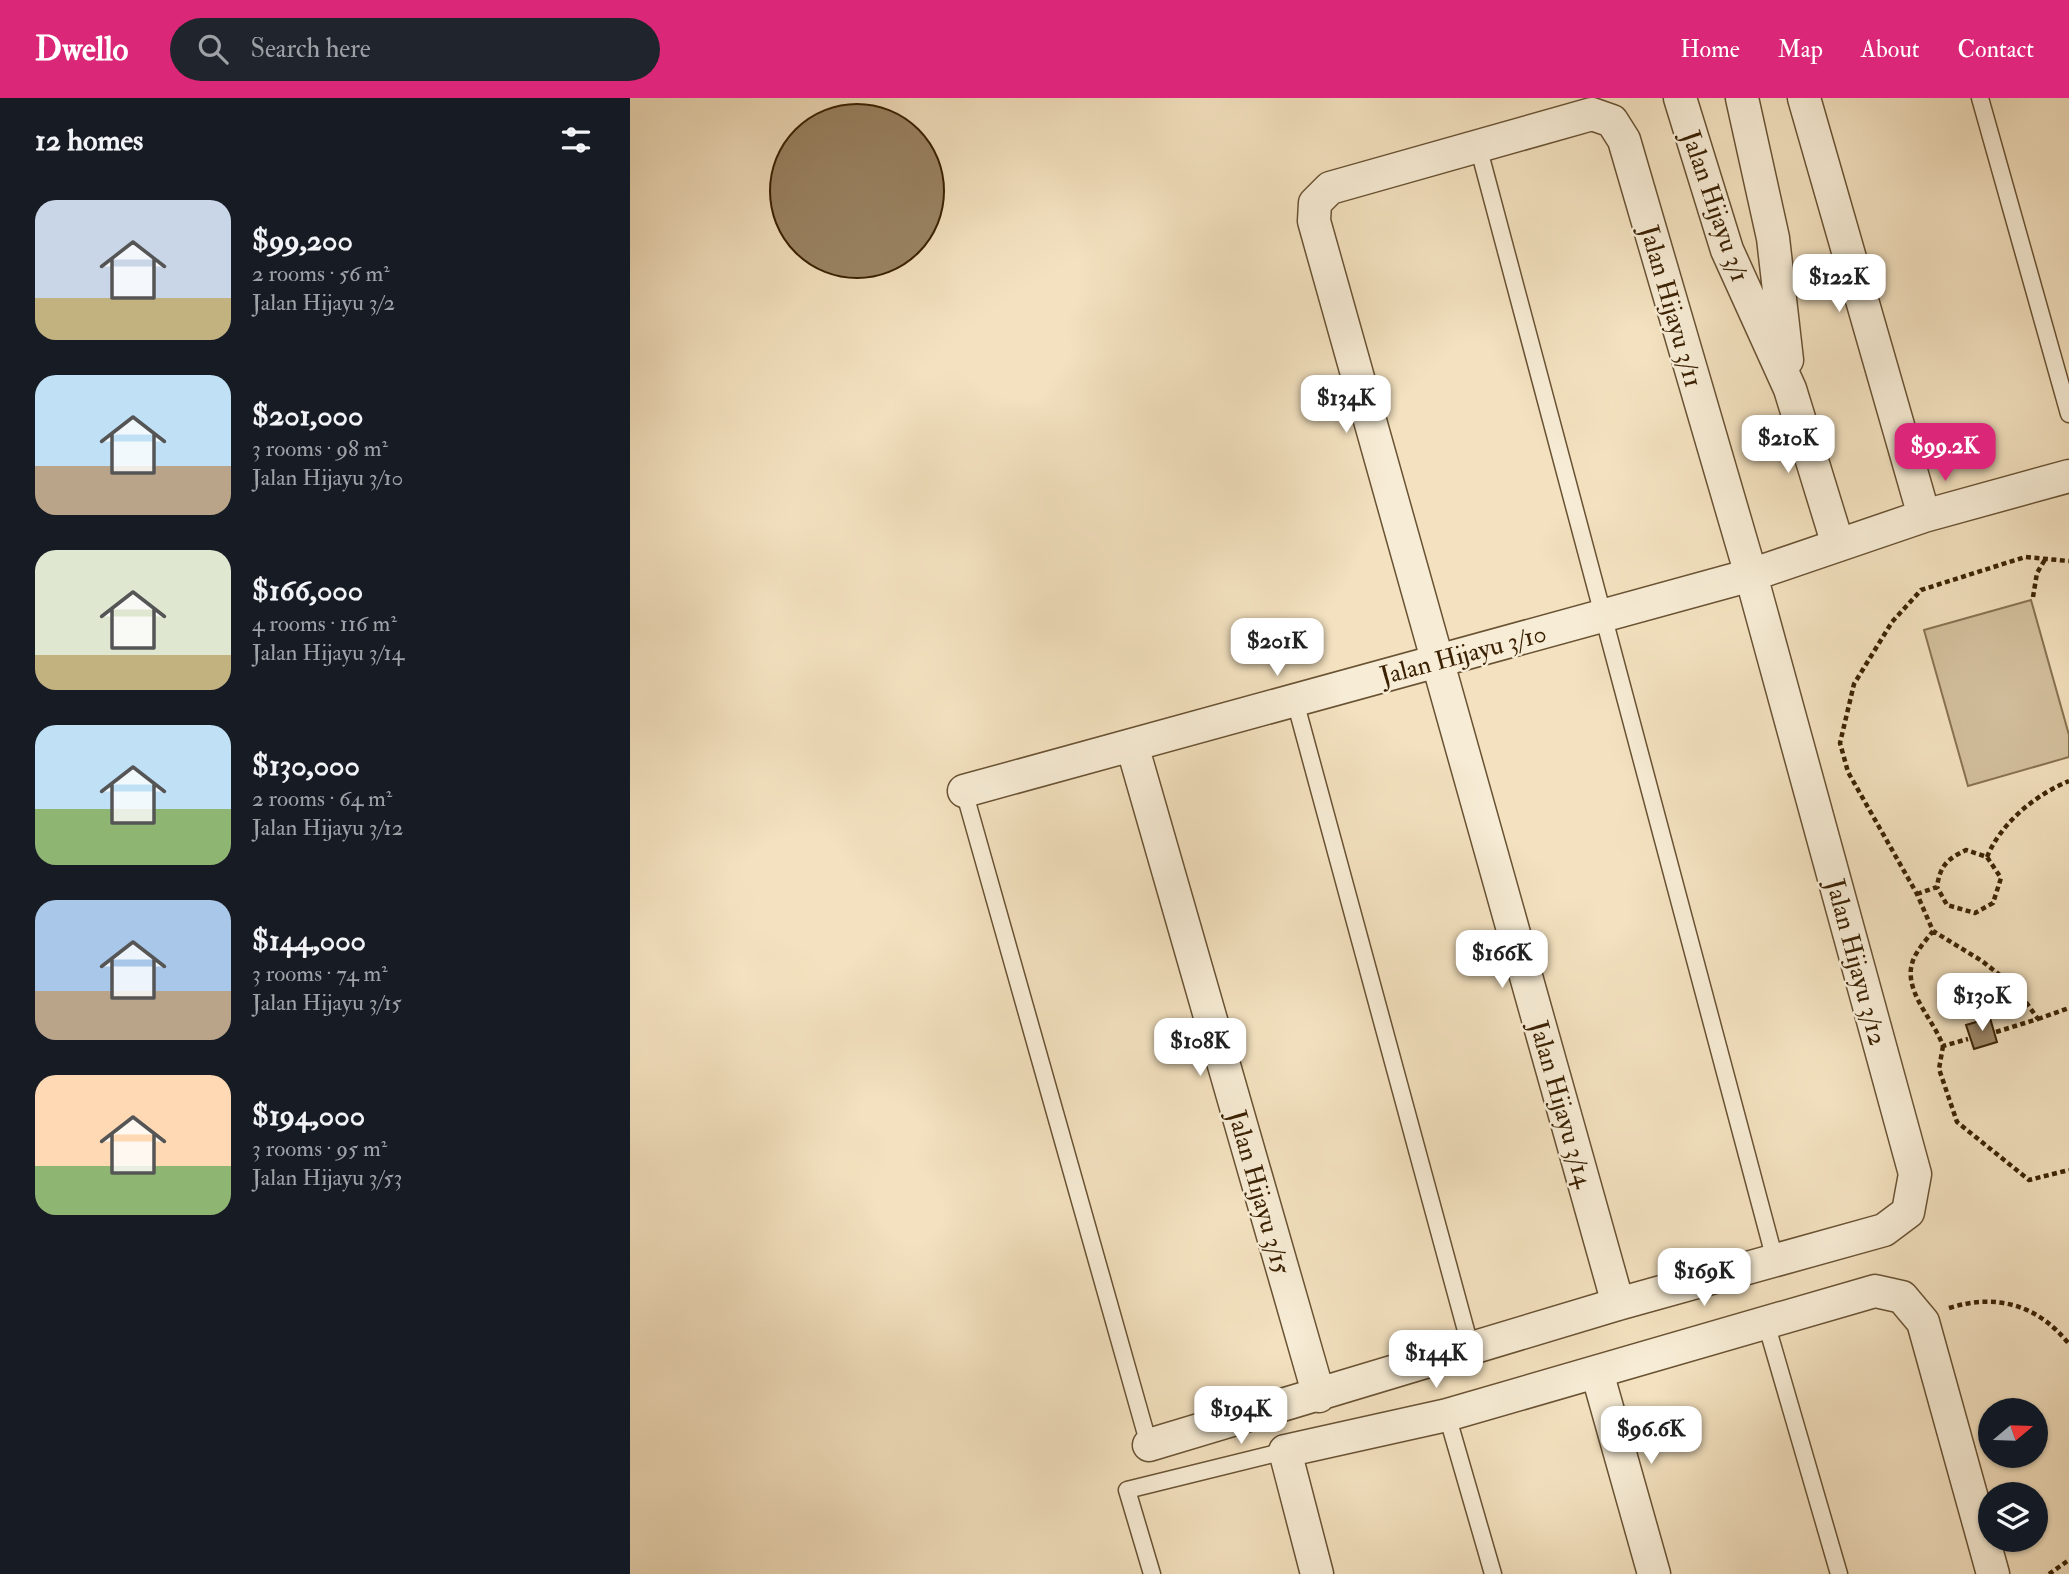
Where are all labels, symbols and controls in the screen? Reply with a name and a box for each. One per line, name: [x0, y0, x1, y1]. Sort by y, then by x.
search box: [170, 18, 660, 81]
text: Dwello: [35, 29, 128, 70]
icon: search: [194, 30, 232, 68]
text: Search here: [250, 33, 371, 65]
text: Home: [1680, 34, 1740, 65]
text: Map: [1778, 34, 1823, 65]
text: About: [1861, 34, 1920, 65]
text: Contact: [1958, 34, 2034, 65]
icon: filters: [557, 121, 595, 159]
text: 12 homes: [35, 122, 143, 159]
street label: Jalan Hijayu 3/1: [1674, 126, 1756, 286]
street label: Jalan Hijayu 3/11: [1632, 221, 1709, 391]
text: $99,200: [252, 222, 353, 259]
icon: home: [91, 228, 175, 312]
pin: $122K: [1790, 254, 1888, 314]
text: 2 rooms · 56 m²: [252, 259, 390, 288]
text: $122K: [1809, 262, 1869, 291]
text: Jalan Hijayu 3/2: [252, 288, 395, 317]
pin: $134K: [1297, 376, 1395, 435]
text: $134K: [1317, 383, 1375, 412]
text: $201,000: [252, 397, 363, 434]
icon: home: [91, 403, 175, 487]
pin: $210K: [1739, 416, 1837, 475]
text: $210K: [1758, 423, 1818, 452]
pin: $99.2K: [1888, 424, 2002, 483]
text: $99.2K: [1911, 431, 1979, 460]
text: 3 rooms · 98 m²: [252, 434, 388, 463]
text: Jalan Hijayu 3/10: [252, 463, 403, 492]
text: $166,000: [252, 572, 363, 609]
icon: home: [91, 578, 175, 662]
text: 4 rooms · 116 m²: [252, 609, 397, 638]
street label: Jalan Hijayu 3/10: [1376, 617, 1550, 693]
pin: $201K: [1228, 618, 1326, 678]
text: $201K: [1247, 626, 1307, 655]
text: Jalan Hijayu 3/14: [252, 638, 404, 667]
text: $130,000: [252, 747, 360, 784]
icon: home: [91, 753, 175, 837]
text: 2 rooms · 64 m²: [252, 784, 392, 813]
text: Jalan Hijayu 3/12: [252, 813, 403, 842]
street label: Jalan Hijayu 3/12: [1818, 875, 1894, 1049]
text: $144,000: [252, 922, 366, 959]
icon: home: [91, 928, 175, 1012]
pin: $166K: [1453, 930, 1551, 990]
text: $166K: [1472, 938, 1532, 967]
text: 3 rooms · 74 m²: [252, 959, 388, 988]
pin: $130K: [1933, 974, 2031, 1033]
text: $130K: [1953, 981, 2011, 1010]
text: Jalan Hijayu 3/15: [252, 988, 402, 1017]
street label: Jalan Hijayu 3/14: [1522, 1016, 1600, 1192]
pin: $108K: [1151, 1018, 1249, 1078]
text: $108K: [1170, 1026, 1230, 1055]
text: $194,000: [252, 1097, 365, 1134]
icon: home: [91, 1103, 175, 1187]
street label: Jalan Hijayu 3/15: [1220, 1106, 1298, 1279]
text: 3 rooms · 95 m²: [252, 1134, 387, 1163]
text: Jalan Hijayu 3/53: [252, 1163, 402, 1192]
pin: $169K: [1655, 1248, 1753, 1308]
text: $169K: [1674, 1256, 1734, 1285]
pin: $144K: [1387, 1330, 1485, 1390]
text: $144K: [1405, 1338, 1467, 1367]
pin: $194K: [1192, 1386, 1290, 1446]
text: $194K: [1210, 1394, 1272, 1423]
north arrow: [1978, 1398, 2048, 1468]
map controls: [1978, 1398, 2048, 1552]
pin: $96.6K: [1594, 1406, 1708, 1466]
text: $96.6K: [1617, 1414, 1685, 1443]
button: layers: [1978, 1482, 2048, 1552]

